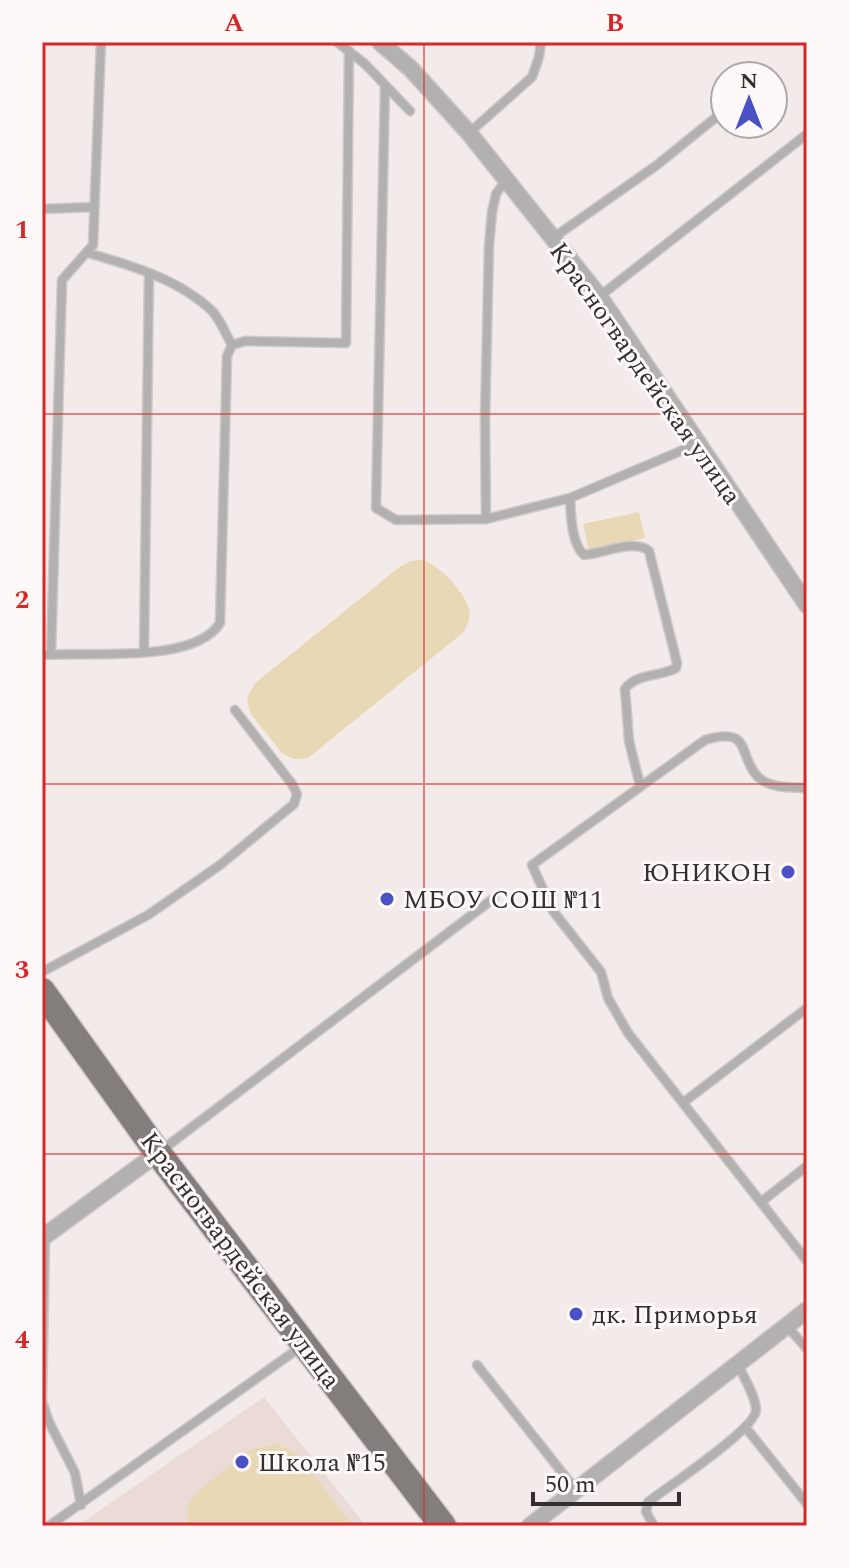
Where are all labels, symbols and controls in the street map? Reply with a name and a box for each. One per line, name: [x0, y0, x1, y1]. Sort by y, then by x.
text: A: [224, 3, 244, 43]
text: B: [606, 3, 624, 43]
north arrow: [709, 60, 789, 140]
text: N: [740, 65, 758, 98]
text: 1: [15, 210, 29, 250]
street label: Красногвардейская улица: [539, 234, 752, 514]
text: 2: [15, 580, 29, 620]
place label: ЮНИКОН: [642, 853, 772, 893]
marker: ЮНИКОН: [779, 863, 797, 881]
place label: МБОУ СОШ №11: [403, 880, 603, 920]
marker: МБОУ СОШ №11: [378, 890, 396, 908]
text: 3: [15, 950, 29, 990]
street label: Красногвардейская улица: [130, 1124, 351, 1398]
place label: дк. Приморья: [592, 1295, 758, 1335]
marker: дк. Приморья: [567, 1305, 585, 1323]
text: 4: [15, 1320, 30, 1360]
place label: Школа №15: [258, 1443, 386, 1483]
marker: Школа №15: [233, 1453, 251, 1471]
scale bar: [533, 1456, 679, 1506]
text: 50 m: [545, 1467, 596, 1503]

